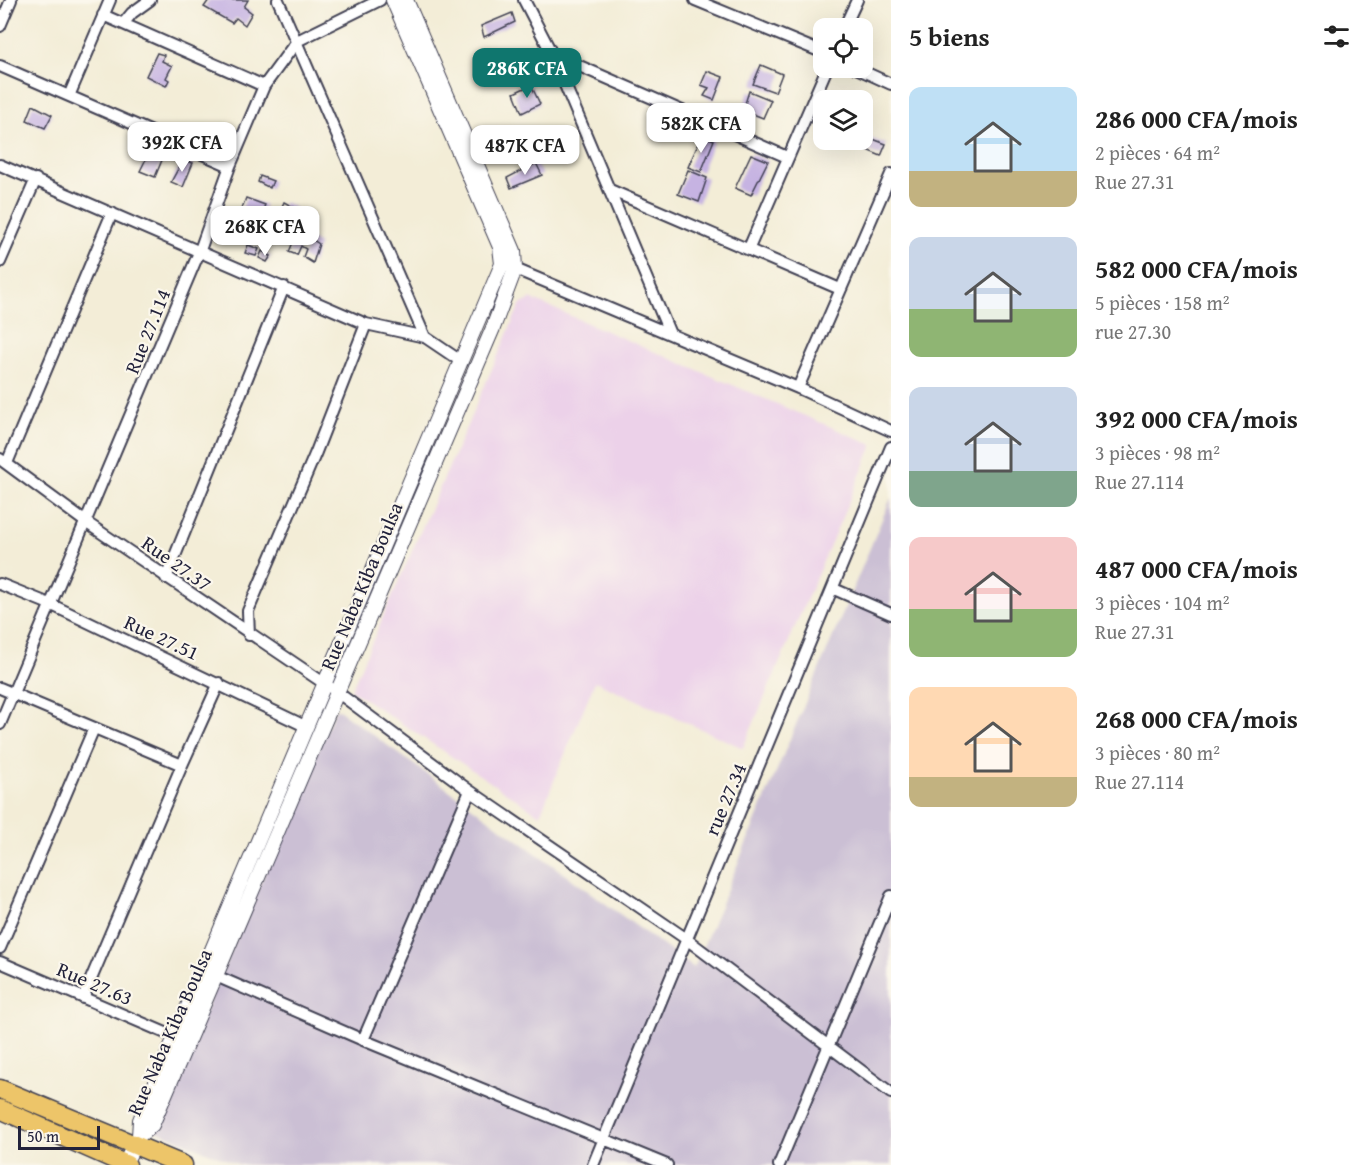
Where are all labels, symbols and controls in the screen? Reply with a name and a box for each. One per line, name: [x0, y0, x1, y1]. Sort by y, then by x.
text: 5 biens: [909, 17, 990, 56]
map controls: [813, 18, 873, 150]
button: locate: [813, 18, 873, 78]
icon: filters: [1320, 20, 1353, 53]
pin: 286K CFA: [465, 48, 589, 99]
text: 286K CFA: [486, 53, 568, 82]
button: layers: [813, 90, 873, 150]
text: 286 000 CFA/mois: [1095, 99, 1298, 138]
pin: 582K CFA: [639, 103, 763, 154]
text: 582K CFA: [660, 108, 742, 137]
icon: home: [957, 111, 1029, 183]
pin: 392K CFA: [120, 122, 244, 173]
pin: 487K CFA: [463, 125, 587, 176]
text: 392K CFA: [141, 127, 223, 156]
text: 487K CFA: [484, 130, 566, 159]
text: 2 pièces · 64 m²: [1095, 138, 1220, 167]
text: Rue 27.31: [1095, 167, 1175, 196]
pin: 268K CFA: [203, 206, 327, 257]
text: 268K CFA: [224, 211, 306, 240]
text: 582 000 CFA/mois: [1095, 249, 1298, 288]
icon: home: [957, 261, 1029, 333]
street label: Rue 27.114: [117, 284, 177, 378]
text: 5 pièces · 158 m²: [1095, 288, 1230, 317]
text: rue 27.30: [1095, 317, 1171, 346]
text: 392 000 CFA/mois: [1095, 399, 1298, 438]
icon: home: [957, 411, 1029, 483]
text: 3 pièces · 98 m²: [1095, 438, 1220, 467]
text: Rue 27.114: [1095, 467, 1184, 496]
street label: Rue Naba Kiba Boulsa: [313, 497, 410, 674]
street label: Rue 27.37: [136, 528, 218, 598]
text: 487 000 CFA/mois: [1095, 549, 1298, 588]
icon: home: [957, 561, 1029, 633]
text: 3 pièces · 104 m²: [1095, 588, 1230, 617]
street label: Rue 27.51: [120, 607, 204, 667]
text: Rue 27.31: [1095, 617, 1175, 646]
text: 268 000 CFA/mois: [1095, 699, 1298, 738]
icon: home: [957, 711, 1029, 783]
text: 3 pièces · 80 m²: [1095, 738, 1220, 767]
street label: rue 27.34: [697, 758, 753, 840]
text: Rue 27.114: [1095, 767, 1184, 796]
street label: Rue Naba Kiba Boulsa: [119, 943, 219, 1120]
street label: Rue 27.63: [53, 954, 137, 1012]
scale bar: [18, 1123, 100, 1150]
text: 50 m: [27, 1124, 59, 1148]

